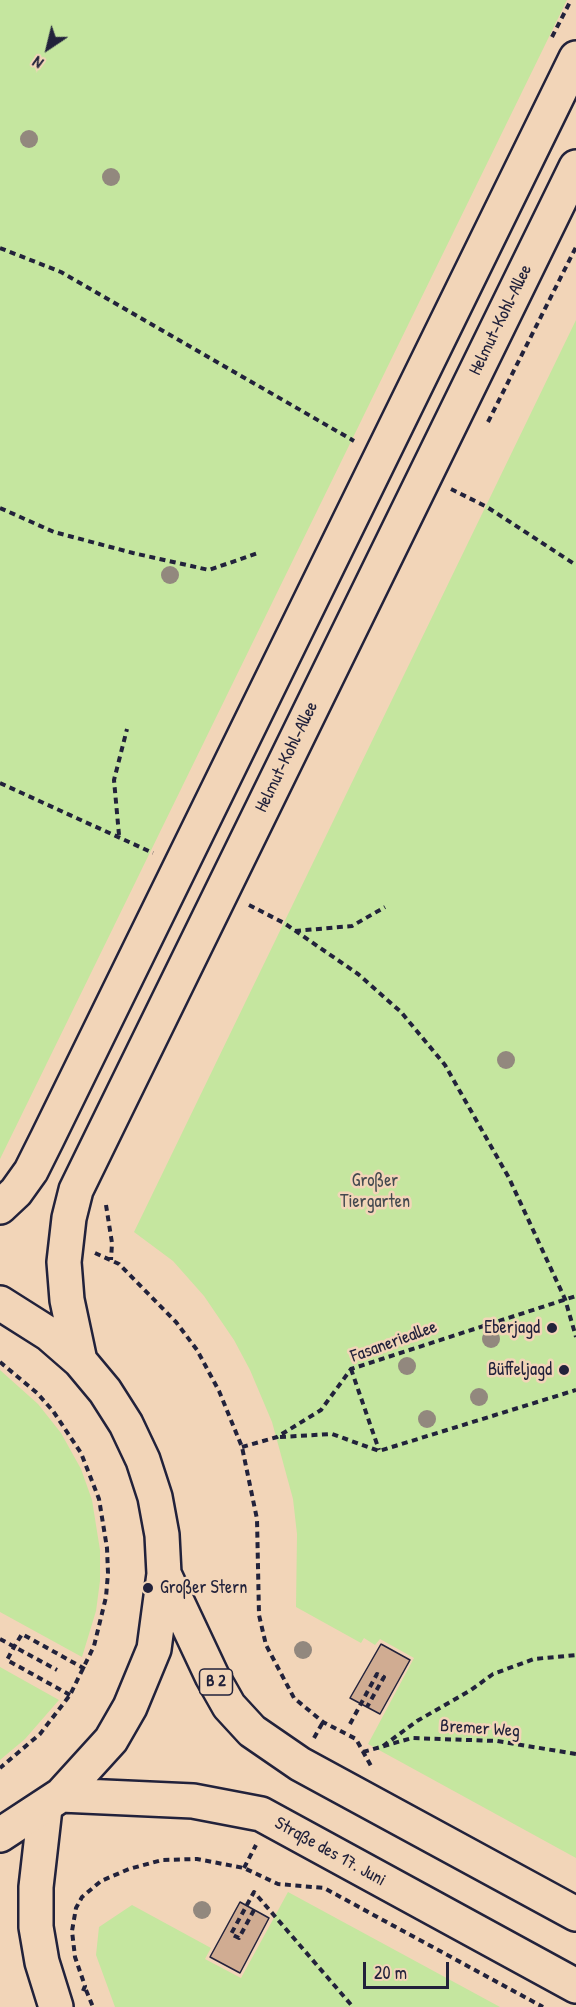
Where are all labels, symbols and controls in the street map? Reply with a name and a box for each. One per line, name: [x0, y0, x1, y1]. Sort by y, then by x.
north arrow: [18, 18, 78, 78]
text: N: [28, 51, 47, 74]
street label: Helmut-Kohl-Allee: [465, 261, 537, 379]
street label: Helmut-Kohl-Allee: [251, 698, 323, 816]
park label: Großer Tiergarten: [340, 1170, 410, 1212]
street label: Fasanerieallee: [348, 1316, 440, 1368]
place label: Eberjagd: [484, 1317, 540, 1339]
marker: Eberjagd: [545, 1321, 559, 1335]
place label: Büffeljagd: [488, 1359, 552, 1381]
marker: Büffeljagd: [557, 1363, 571, 1377]
place label: Großer Stern: [160, 1577, 247, 1599]
marker: Großer Stern: [141, 1581, 155, 1595]
road number: B 2: [200, 1669, 232, 1695]
street label: Bremer Weg: [439, 1715, 521, 1743]
street label: Straße des 17. Juni: [271, 1812, 389, 1892]
scale bar: [366, 1950, 452, 1988]
text: 20 m: [374, 1960, 407, 1985]

